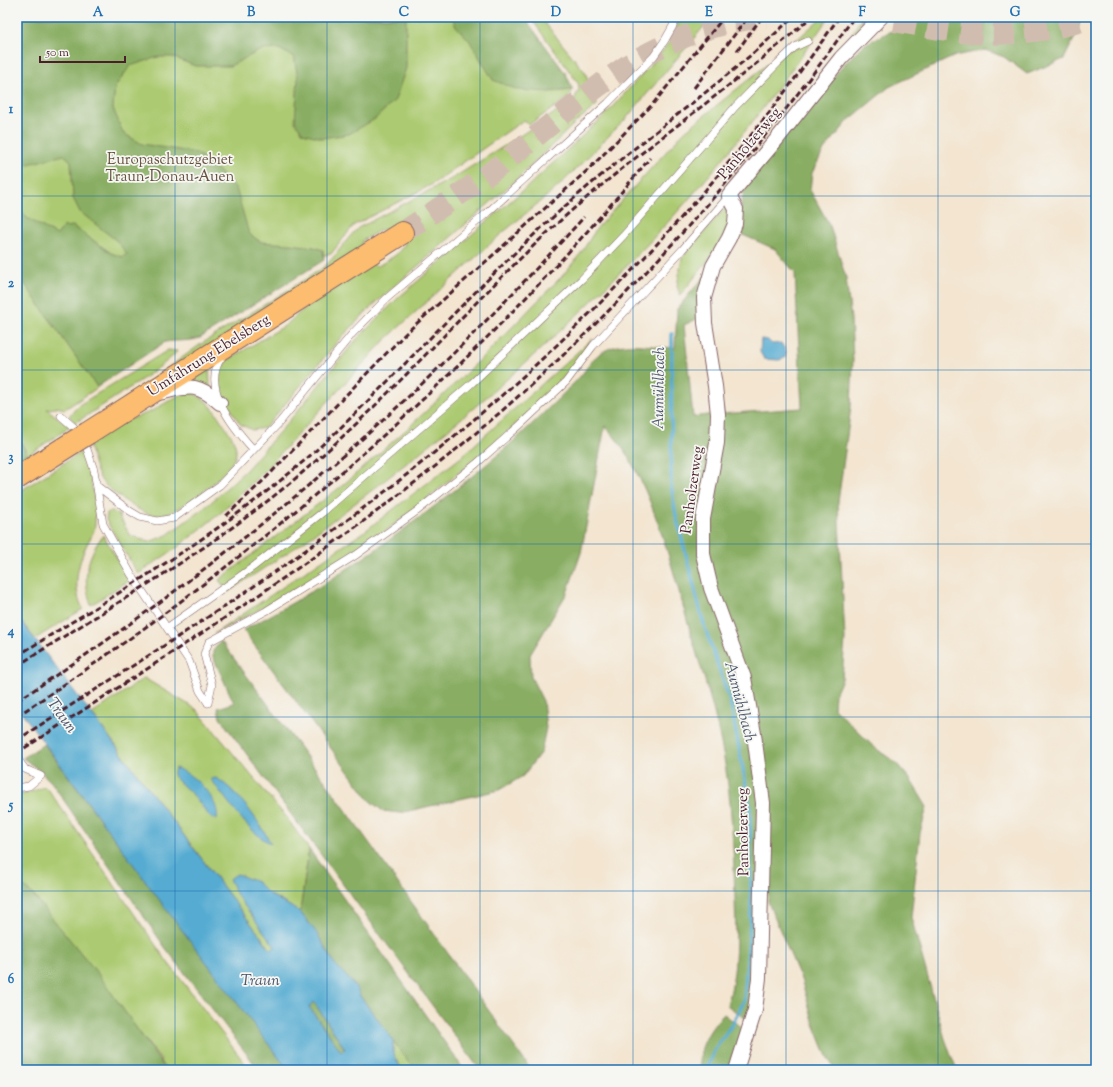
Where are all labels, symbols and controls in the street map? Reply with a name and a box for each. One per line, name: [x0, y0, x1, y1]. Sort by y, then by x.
text: A: [93, 4, 104, 22]
text: B: [247, 4, 256, 22]
text: C: [399, 4, 409, 22]
text: D: [551, 4, 561, 22]
text: E: [705, 4, 713, 22]
text: F: [858, 4, 866, 22]
text: G: [1010, 4, 1021, 22]
scale bar: [40, 38, 125, 64]
text: 50 m: [45, 44, 69, 62]
text: 1: [9, 101, 14, 119]
street label: Panholzerweg: [714, 103, 786, 185]
park label: Europaschutzgebiet Traun-Donau-Auen: [106, 150, 235, 188]
text: 2: [8, 275, 15, 293]
street label: Umfahrung Ebelsberg: [143, 310, 275, 402]
water label: Aumühlbach: [648, 346, 672, 430]
street label: Panholzerweg: [676, 445, 710, 535]
text: 3: [8, 449, 14, 467]
text: 4: [7, 623, 15, 641]
water label: Aumühlbach: [717, 659, 761, 745]
water label: Traun: [40, 693, 82, 739]
street label: Panholzerweg: [733, 788, 755, 876]
text: 5: [8, 797, 14, 815]
water label: Traun: [240, 970, 280, 993]
text: 6: [8, 971, 15, 989]

